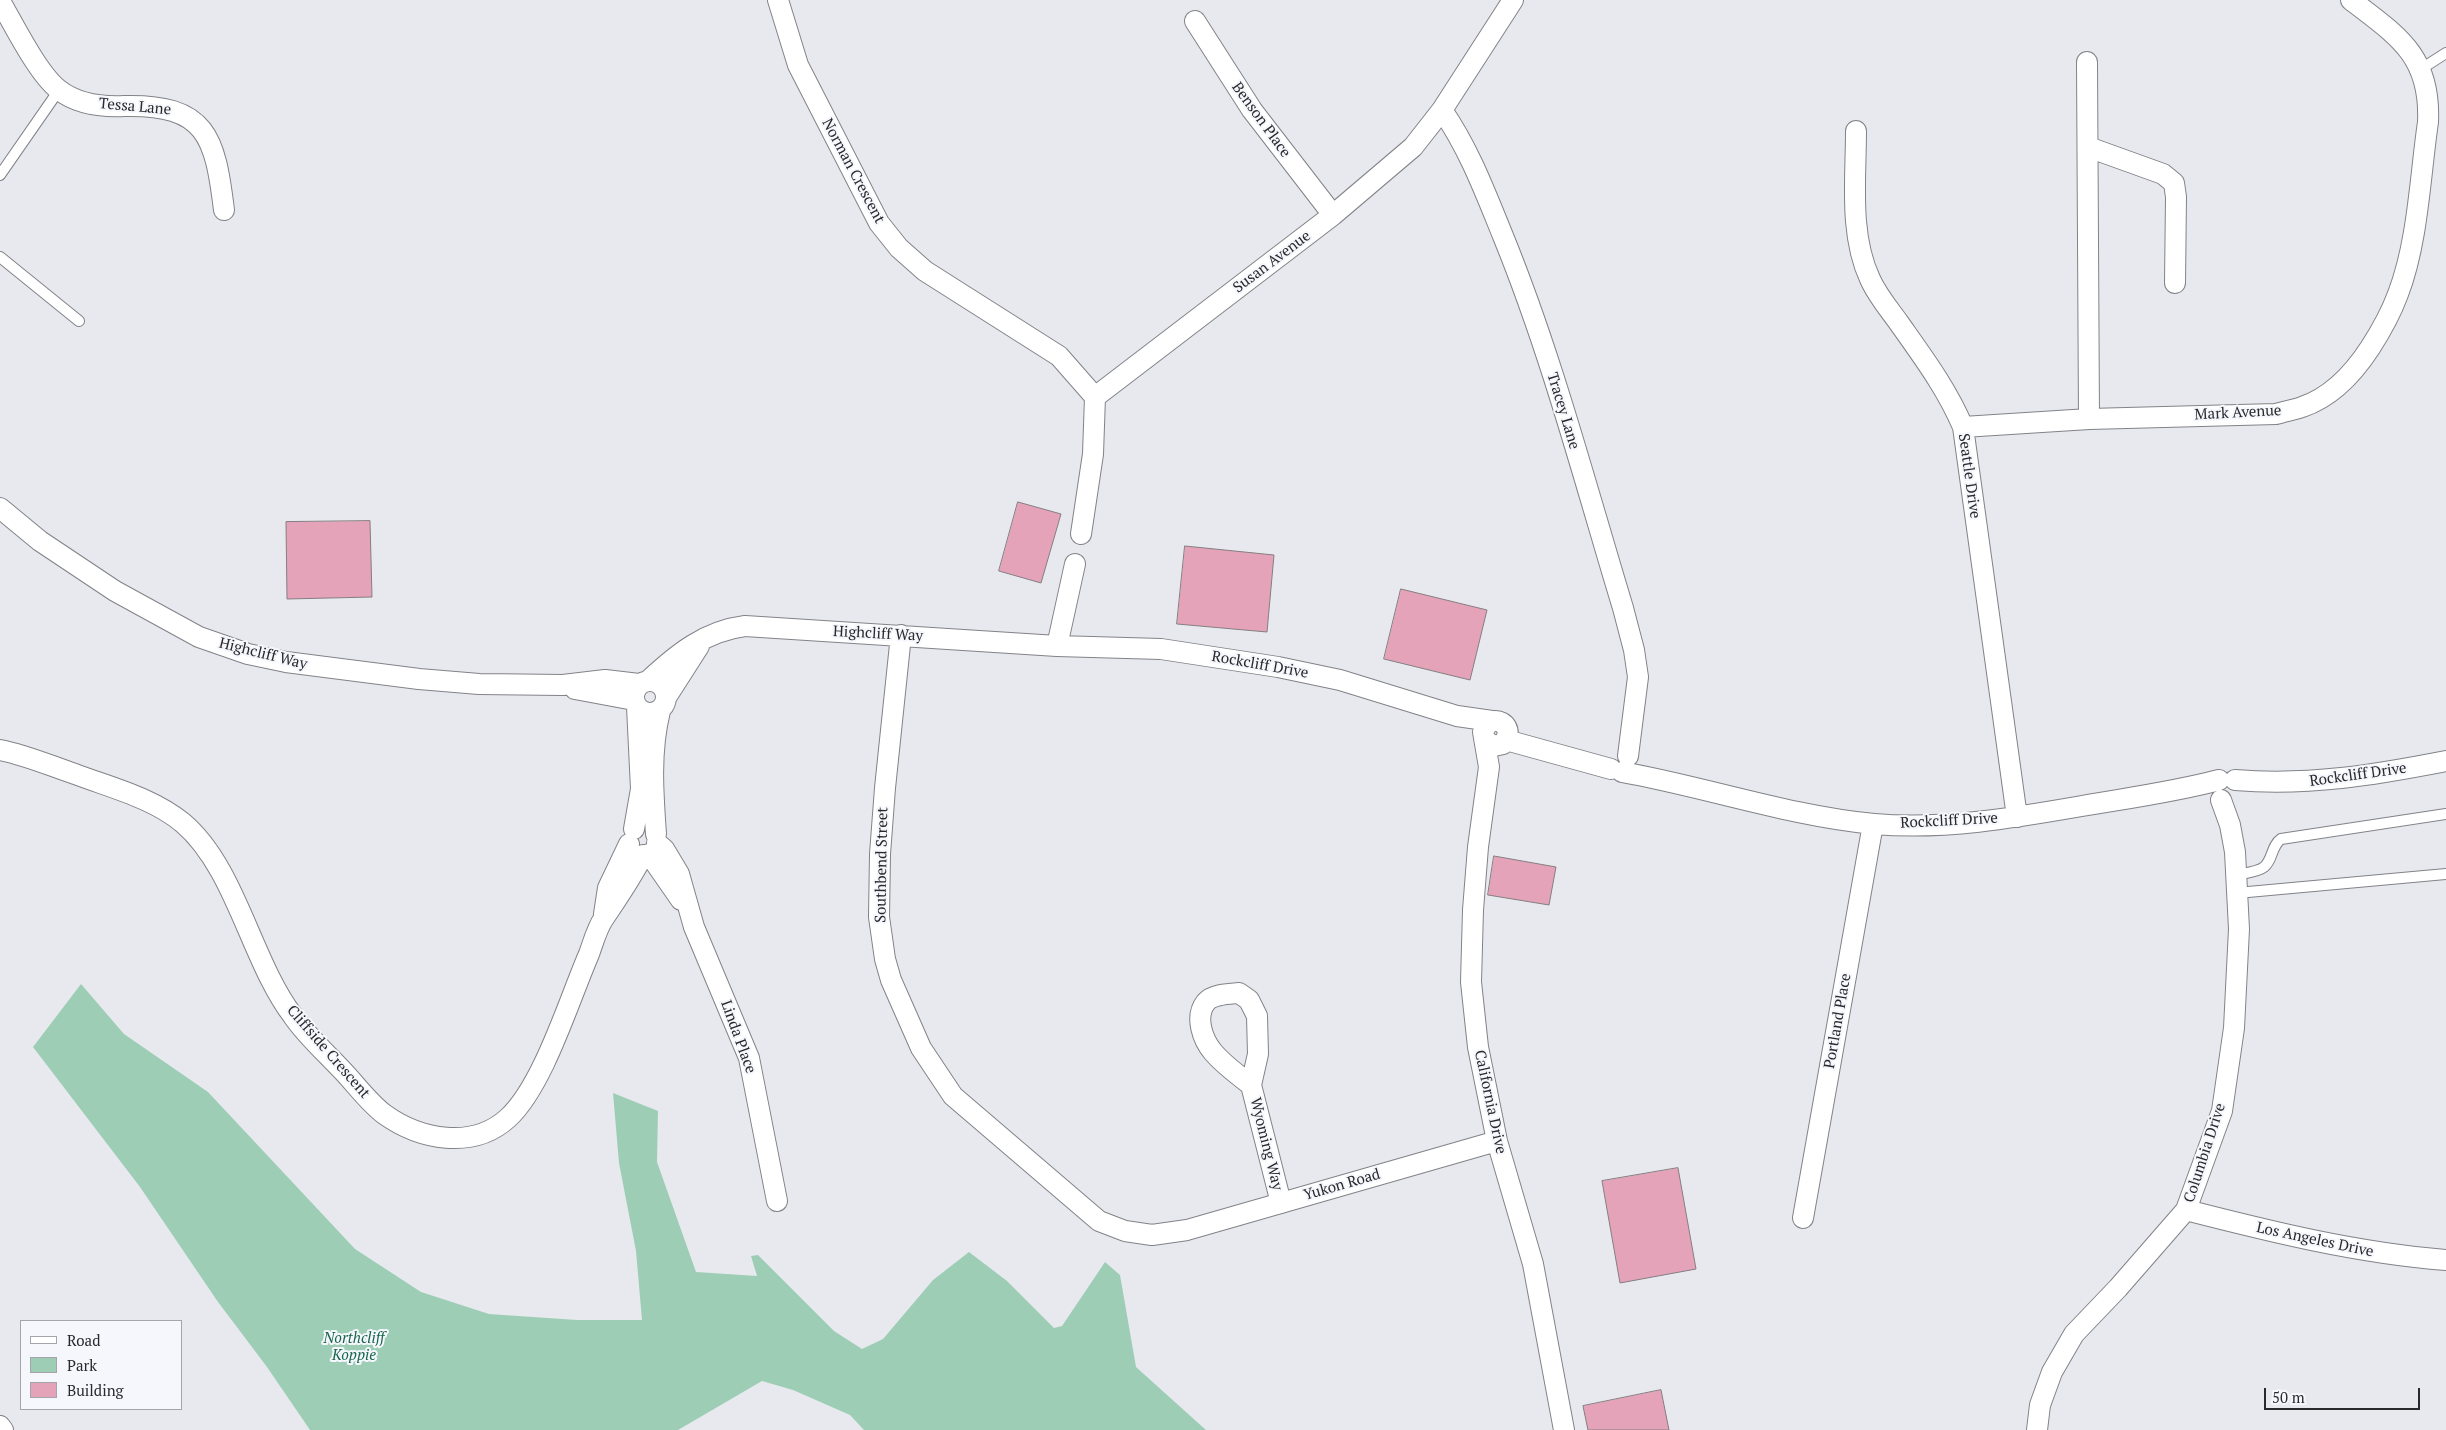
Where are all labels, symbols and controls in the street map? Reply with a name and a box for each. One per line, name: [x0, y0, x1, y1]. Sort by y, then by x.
street label: Benson Place: [1228, 79, 1294, 161]
street label: Tessa Lane: [98, 95, 172, 119]
street label: Norman Crescent: [818, 115, 888, 227]
street label: Susan Avenue: [1230, 227, 1314, 297]
street label: Tracey Lane: [1543, 370, 1583, 452]
street label: Mark Avenue: [2194, 402, 2282, 424]
street label: Seattle Drive: [1954, 432, 1984, 520]
street label: Highcliff Way: [832, 623, 924, 645]
street label: Highcliff Way: [217, 634, 309, 674]
street label: Rockcliff Drive: [1210, 648, 1310, 682]
street label: Rockcliff Drive: [2308, 759, 2408, 791]
street label: Southbend Street: [872, 807, 892, 923]
street label: Rockcliff Drive: [1900, 809, 1998, 833]
street label: Portland Place: [1821, 972, 1855, 1070]
street label: Linda Place: [716, 998, 760, 1076]
street label: Cliffside Crescent: [283, 1002, 373, 1102]
street label: California Drive: [1470, 1048, 1510, 1156]
street label: Wyoming Way: [1246, 1096, 1286, 1192]
street label: Columbia Drive: [2180, 1101, 2230, 1205]
street label: Yukon Road: [1302, 1165, 1382, 1205]
street label: Los Angeles Drive: [2255, 1219, 2375, 1261]
legend: [20, 1320, 182, 1410]
text: Road: [67, 1330, 100, 1350]
park label: Northcliff Koppie: [323, 1330, 385, 1365]
text: Park: [67, 1355, 97, 1375]
scale bar: [2266, 1378, 2422, 1410]
text: Building: [67, 1380, 124, 1400]
text: 50 m: [2272, 1387, 2305, 1407]

